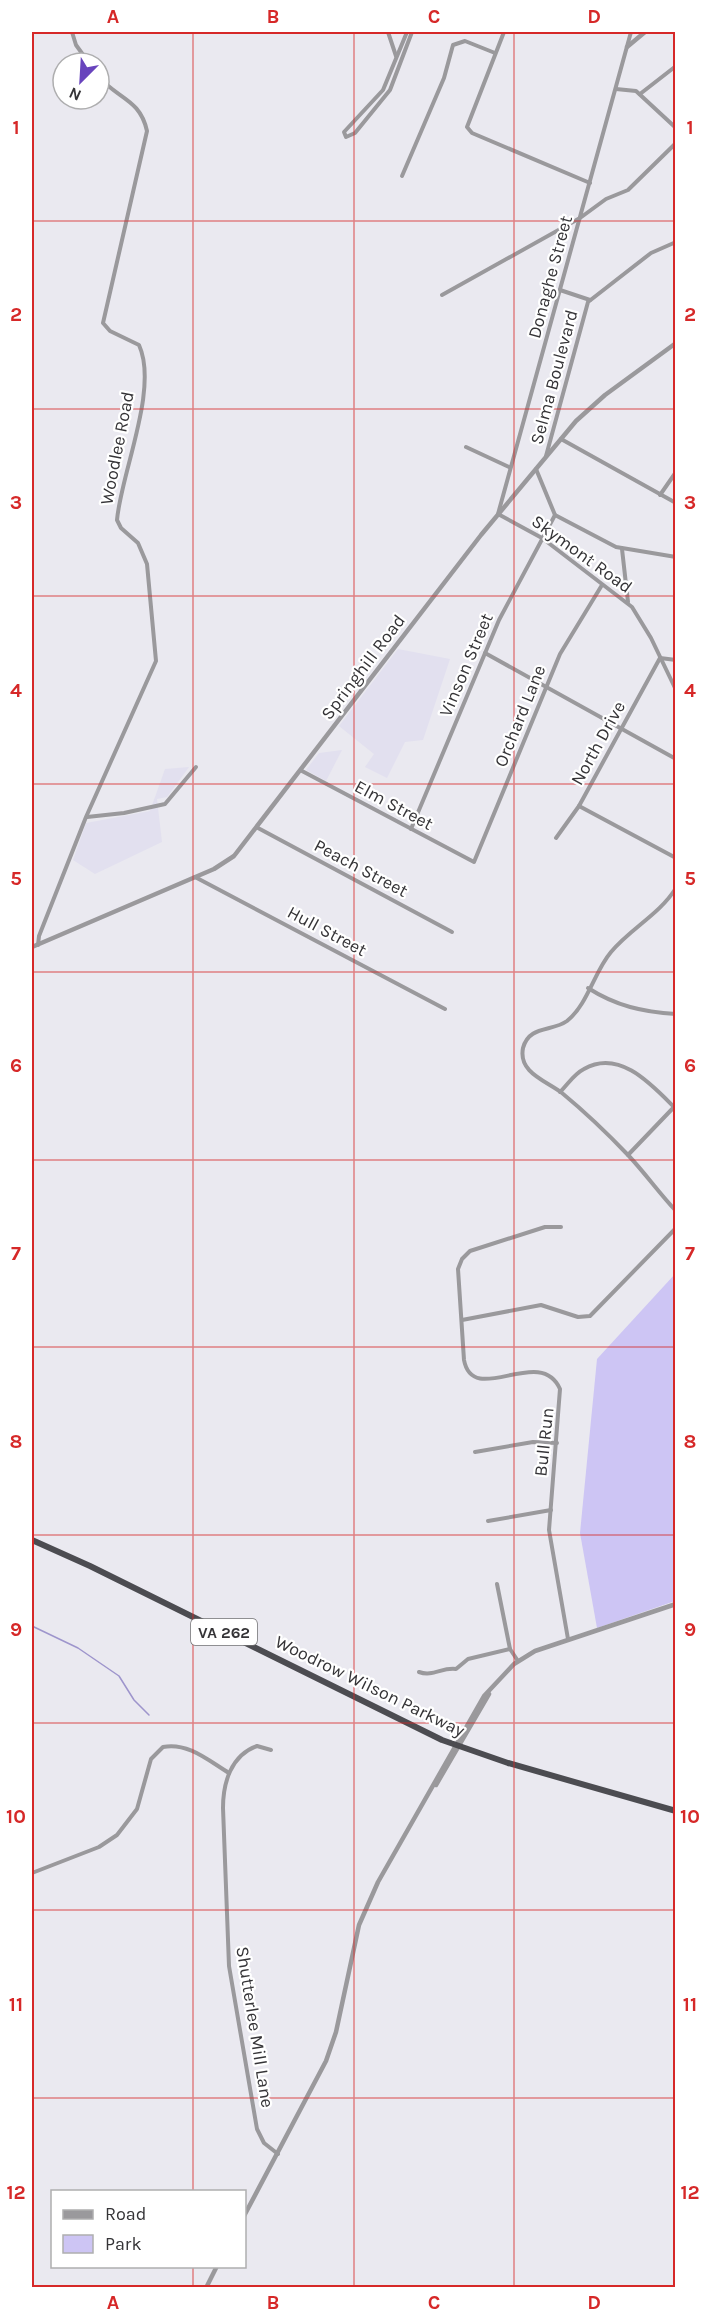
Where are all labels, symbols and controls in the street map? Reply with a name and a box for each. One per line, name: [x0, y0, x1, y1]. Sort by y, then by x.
text: A: [107, 5, 120, 28]
text: B: [267, 5, 279, 28]
text: C: [428, 5, 440, 28]
text: D: [587, 5, 601, 28]
north arrow: [51, 51, 111, 111]
text: N: [66, 83, 84, 105]
text: 1: [12, 116, 20, 139]
text: 1: [686, 116, 694, 139]
street label: Donaghe Street: [523, 213, 577, 341]
text: 2: [10, 303, 22, 326]
text: 2: [684, 303, 696, 326]
street label: Selma Boulevard: [525, 307, 583, 447]
street label: Woodlee Road: [95, 389, 139, 507]
text: 3: [10, 491, 22, 514]
text: 3: [684, 491, 696, 514]
street label: Skymont Road: [527, 510, 637, 598]
street label: Springhill Road: [316, 610, 410, 724]
street label: Vinson Street: [434, 610, 498, 720]
street label: Orchard Lane: [490, 662, 550, 770]
text: 4: [10, 679, 22, 702]
text: 4: [684, 679, 696, 702]
street label: North Drive: [566, 697, 630, 789]
street label: Elm Street: [351, 775, 437, 835]
street label: Peach Street: [310, 834, 412, 902]
text: 5: [10, 867, 22, 890]
text: 5: [684, 867, 696, 890]
street label: Hull Street: [284, 901, 371, 961]
text: 6: [10, 1054, 22, 1077]
text: 6: [684, 1054, 696, 1077]
text: 7: [11, 1242, 21, 1265]
text: 7: [685, 1242, 695, 1265]
street label: Bull Run: [529, 1406, 559, 1478]
text: 8: [10, 1430, 22, 1453]
text: 8: [684, 1430, 696, 1453]
text: 9: [10, 1618, 22, 1641]
text: 9: [684, 1618, 696, 1641]
road number: VA 262: [191, 1619, 257, 1645]
street label: Woodrow Wilson Parkway: [272, 1630, 469, 1742]
text: 10: [6, 1805, 26, 1828]
text: 10: [680, 1805, 700, 1828]
street label: Shutterlee Mill Lane: [231, 1945, 279, 2109]
text: 11: [9, 1993, 23, 2016]
text: 11: [683, 1993, 697, 2016]
text: 12: [6, 2181, 26, 2204]
text: 12: [680, 2181, 700, 2204]
legend: [51, 2190, 246, 2268]
text: Road: [105, 2203, 146, 2225]
text: Park: [105, 2233, 142, 2255]
text: A: [107, 2291, 120, 2314]
text: B: [267, 2291, 279, 2314]
text: C: [428, 2291, 440, 2314]
text: D: [587, 2291, 601, 2314]

